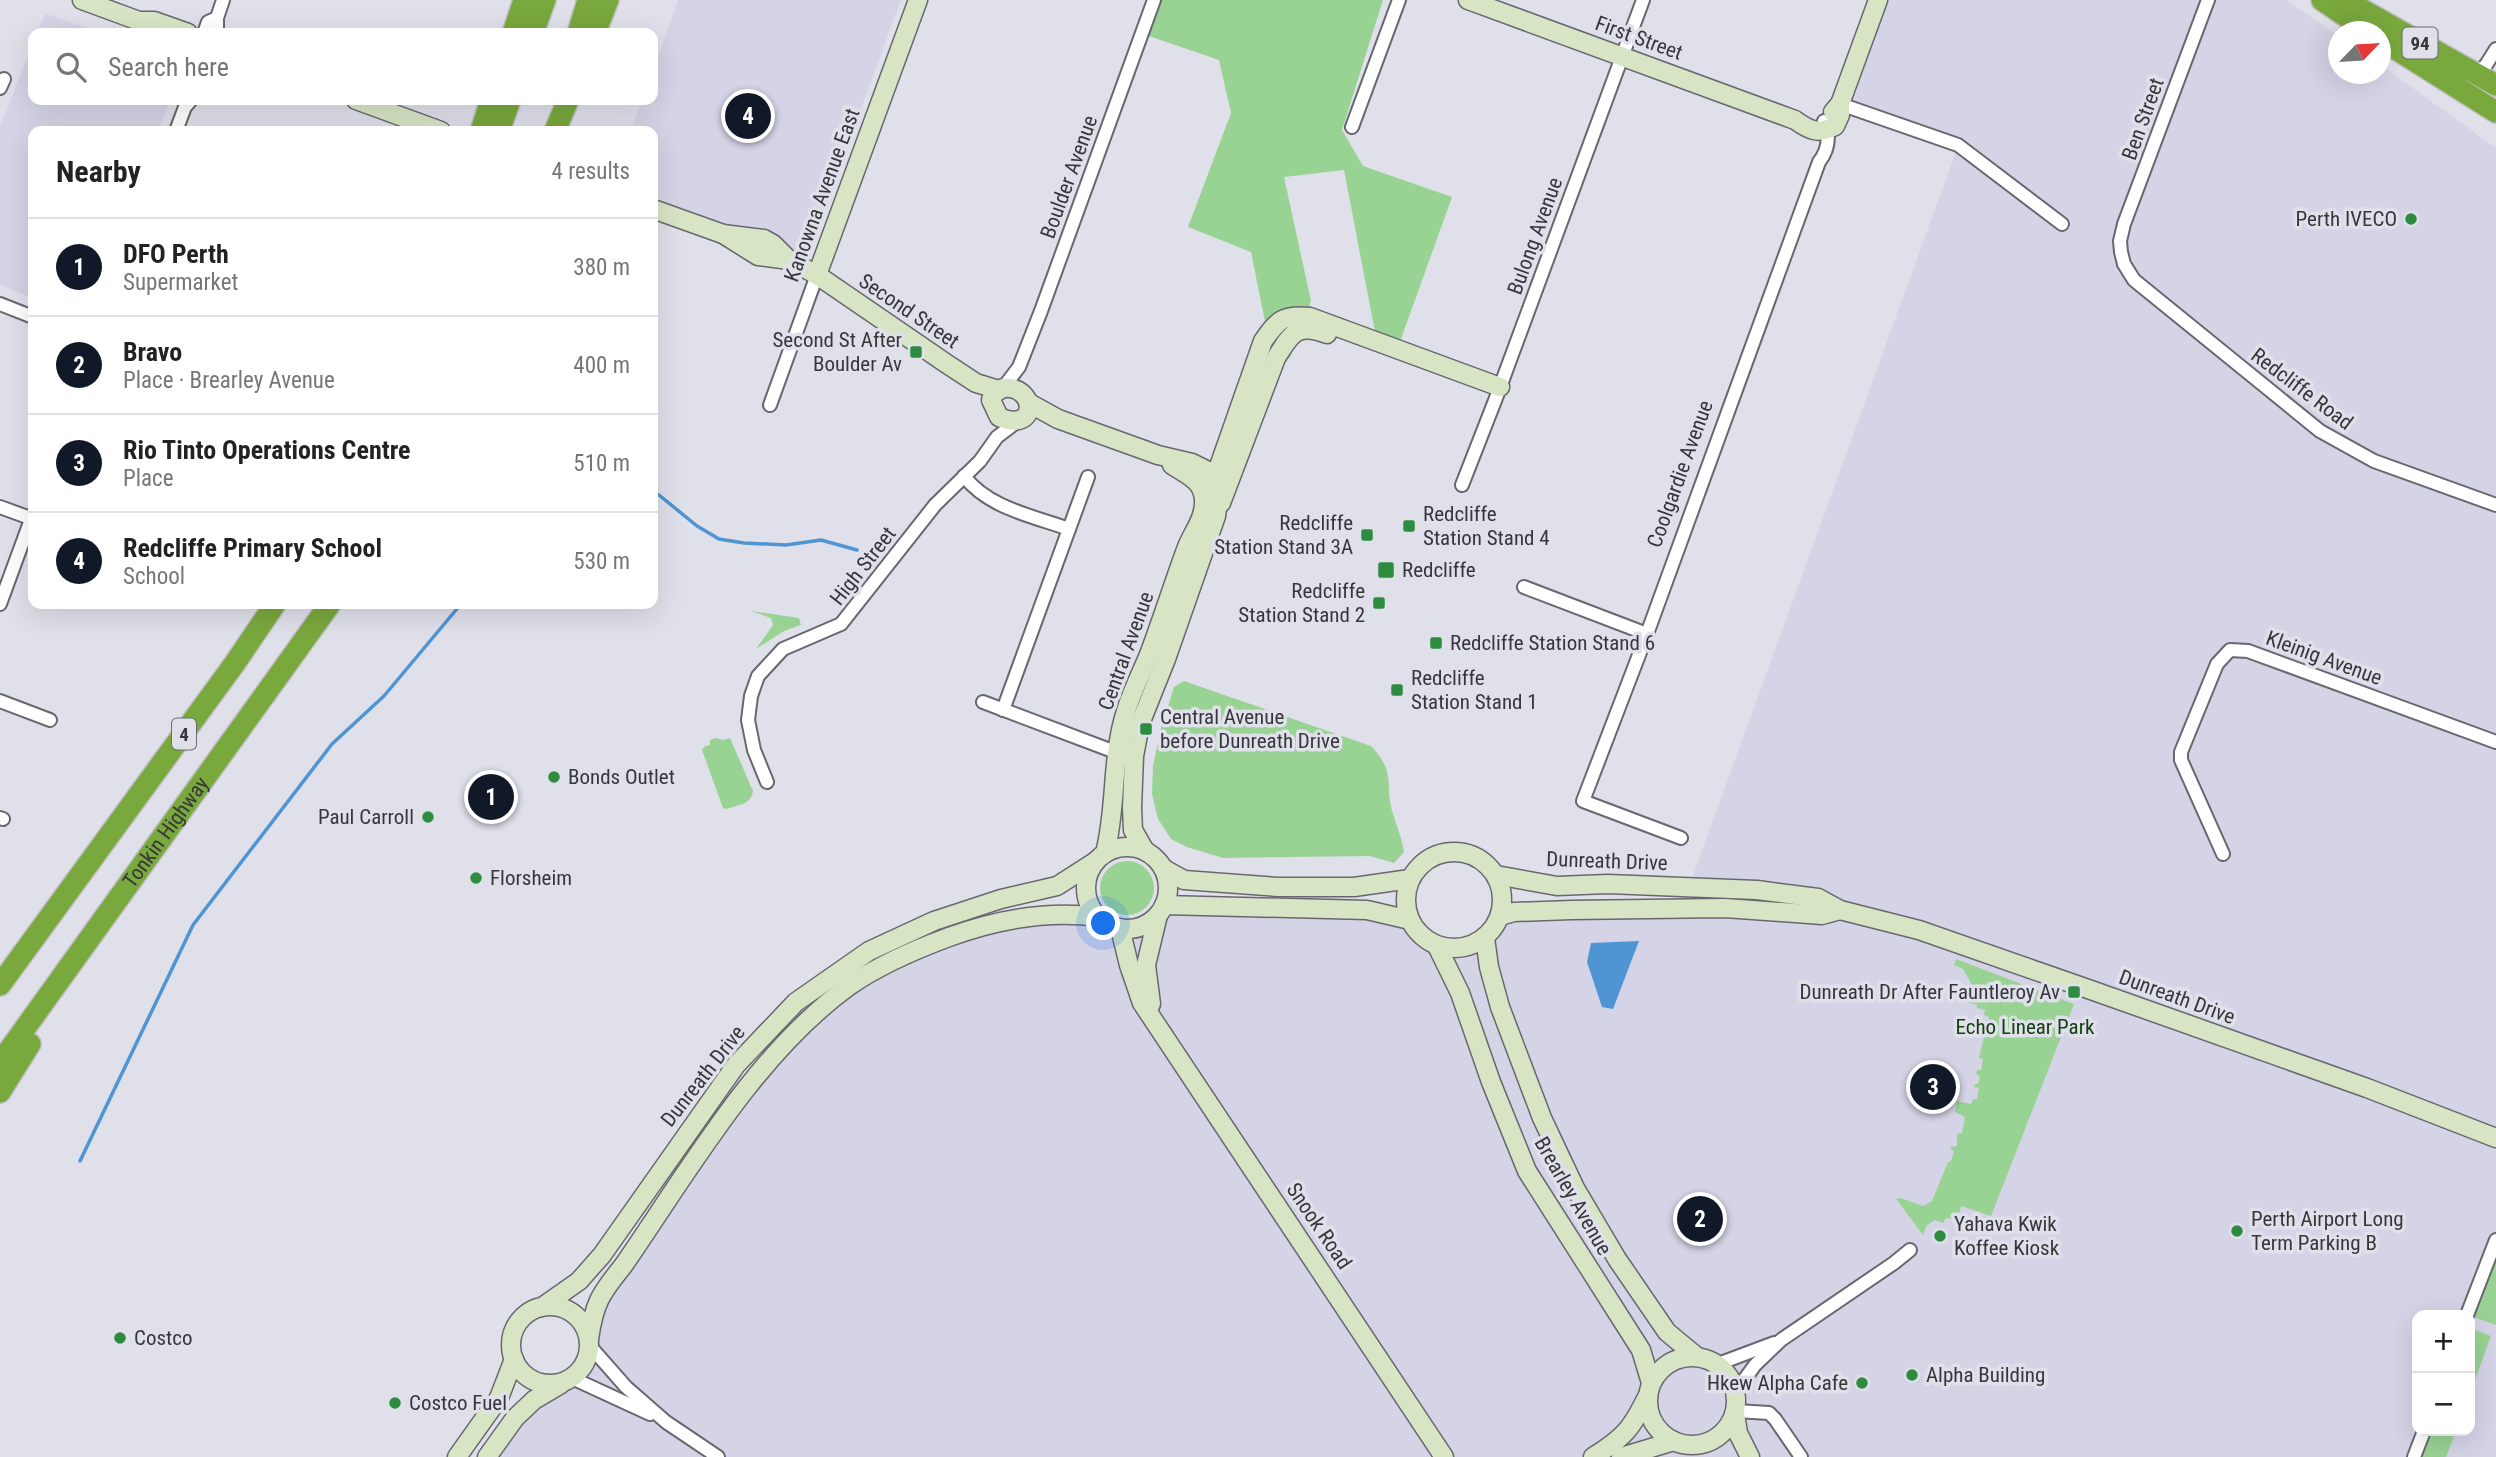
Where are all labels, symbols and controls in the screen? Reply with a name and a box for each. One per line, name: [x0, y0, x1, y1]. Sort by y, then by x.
street label: First Street: [1592, 11, 1686, 65]
north arrow: [2328, 21, 2391, 84]
search box: [28, 28, 658, 105]
road number: 94: [2402, 28, 2438, 58]
icon: search: [52, 48, 90, 86]
text: Search here: [108, 52, 229, 82]
street label: Ben Street: [2117, 75, 2169, 163]
pin: 4: [725, 90, 771, 142]
street label: Kanowna Avenue East: [780, 105, 864, 285]
street label: Boulder Avenue: [1036, 112, 1102, 242]
text: Nearby: [56, 154, 141, 189]
text: 4 results: [552, 158, 630, 185]
street label: Bulong Avenue: [1503, 174, 1567, 298]
place label: Perth IVECO: [2296, 207, 2397, 231]
marker: Perth IVECO: [2403, 211, 2419, 227]
text: DFO Perth: [123, 239, 229, 269]
text: 1: [73, 254, 85, 281]
text: 380 m: [573, 254, 630, 281]
text: Supermarket: [123, 269, 238, 296]
street label: Second Street: [854, 269, 964, 353]
place label: Second St After Boulder Av: [772, 328, 902, 376]
text: Bravo: [123, 337, 182, 367]
street label: Redcliffe Road: [2247, 343, 2357, 435]
marker: Second St After Boulder Av: [908, 344, 924, 360]
text: 2: [73, 352, 85, 379]
text: 400 m: [573, 352, 630, 379]
text: Place · Brearley Avenue: [123, 367, 335, 394]
street label: Coolgardie Avenue: [1642, 397, 1718, 551]
text: Rio Tinto Operations Centre: [123, 435, 410, 465]
text: 3: [73, 450, 85, 477]
text: 510 m: [573, 450, 630, 477]
text: Place: [123, 465, 173, 492]
place label: Redcliffe Station Stand 4: [1423, 502, 1550, 550]
place label: Redcliffe Station Stand 3A: [1214, 511, 1353, 559]
marker: Redcliffe Station Stand 4: [1401, 518, 1417, 534]
street label: High Street: [825, 522, 901, 610]
marker: Redcliffe Station Stand 3A: [1359, 527, 1375, 543]
text: Redcliffe Primary School: [123, 533, 382, 563]
text: 4: [73, 548, 85, 575]
text: 530 m: [573, 548, 630, 575]
place label: Redcliffe: [1402, 558, 1476, 582]
marker: Redcliffe: [1376, 560, 1396, 580]
text: School: [123, 563, 185, 590]
place label: Redcliffe Station Stand 2: [1238, 579, 1365, 627]
street label: Central Avenue: [1093, 588, 1159, 713]
marker: Redcliffe Station Stand 2: [1371, 595, 1387, 611]
street label: Kleinig Avenue: [2263, 626, 2385, 690]
place label: Redcliffe Station Stand 6: [1450, 631, 1655, 655]
marker: Redcliffe Station Stand 6: [1428, 635, 1444, 651]
place label: Redcliffe Station Stand 1: [1411, 666, 1538, 714]
marker: Redcliffe Station Stand 1: [1389, 682, 1405, 698]
place label: Central Avenue before Dunreath Drive: [1160, 705, 1340, 753]
road number: 4: [172, 719, 196, 750]
marker: Central Avenue before Dunreath Drive: [1138, 721, 1154, 737]
place label: Bonds Outlet: [568, 765, 675, 789]
marker: Bonds Outlet: [546, 769, 562, 785]
pin: 1: [468, 771, 514, 823]
street label: Tonkin Highway: [118, 772, 214, 892]
place label: Paul Carroll: [318, 805, 414, 829]
marker: Paul Carroll: [420, 809, 436, 825]
street label: Dunreath Drive: [1546, 847, 1668, 875]
place label: Florsheim: [490, 866, 572, 890]
marker: Florsheim: [468, 870, 484, 886]
your location: [1086, 906, 1120, 940]
street label: Dunreath Drive: [2116, 965, 2238, 1029]
place label: Dunreath Dr After Fauntleroy Av: [1799, 980, 2060, 1004]
marker: Dunreath Dr After Fauntleroy Av: [2066, 984, 2082, 1000]
park label: Echo Linear Park: [1956, 1015, 2095, 1039]
street label: Dunreath Drive: [656, 1021, 750, 1131]
pin: 3: [1910, 1061, 1956, 1113]
street label: Brearley Avenue: [1529, 1133, 1617, 1260]
street label: Snook Road: [1281, 1178, 1357, 1274]
pin: 2: [1677, 1193, 1723, 1245]
place label: Perth Airport Long Term Parking B: [2251, 1207, 2404, 1255]
place label: Yahava Kwik Koffee Kiosk: [1954, 1212, 2060, 1260]
marker: Perth Airport Long Term Parking B: [2229, 1223, 2245, 1239]
marker: Yahava Kwik Koffee Kiosk: [1932, 1228, 1948, 1244]
map controls: [2412, 1310, 2475, 1436]
button: +: [2412, 1310, 2475, 1373]
place label: Costco: [134, 1326, 192, 1350]
marker: Costco: [112, 1330, 128, 1346]
place label: Alpha Building: [1926, 1363, 2045, 1387]
marker: Alpha Building: [1904, 1367, 1920, 1383]
place label: Hkew Alpha Cafe: [1707, 1371, 1848, 1395]
button: −: [2412, 1373, 2475, 1436]
marker: Hkew Alpha Cafe: [1854, 1375, 1870, 1391]
place label: Costco Fuel: [409, 1391, 507, 1415]
marker: Costco Fuel: [387, 1395, 403, 1411]

